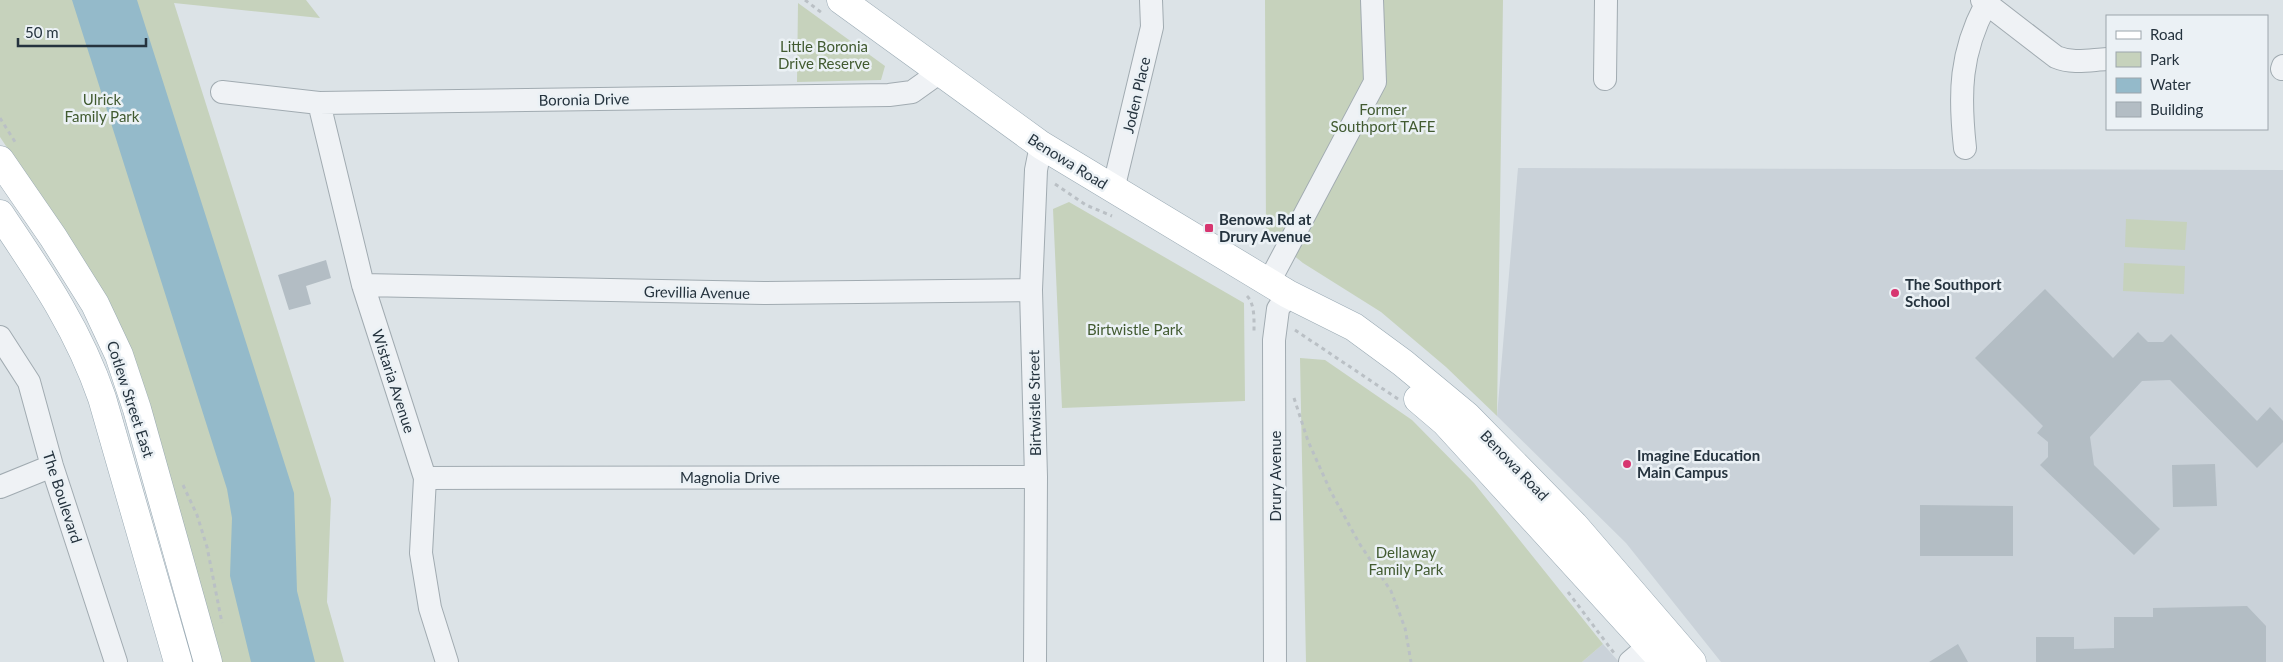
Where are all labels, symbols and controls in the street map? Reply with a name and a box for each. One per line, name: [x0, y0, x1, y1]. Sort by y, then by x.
scale bar: [18, 15, 145, 47]
legend: [2106, 15, 2268, 130]
text: 50 m: [25, 23, 59, 41]
text: Road: [2150, 25, 2183, 43]
park label: Little Boronia Drive Reserve: [778, 37, 870, 72]
text: Park: [2150, 50, 2180, 68]
street label: Joden Place: [1118, 55, 1154, 135]
text: Water: [2150, 75, 2191, 93]
street label: Boronia Drive: [538, 89, 630, 109]
park label: Ulrick Family Park: [65, 90, 140, 125]
park label: Former Southport TAFE: [1331, 100, 1435, 135]
text: Building: [2150, 100, 2203, 118]
street label: Benowa Road: [1025, 129, 1111, 193]
place label: Benowa Rd at Drury Avenue: [1219, 210, 1312, 245]
marker: Benowa Rd at Drury Avenue: [1203, 222, 1215, 234]
place label: The Southport School: [1905, 275, 2002, 310]
street label: Grevillia Avenue: [644, 282, 750, 302]
marker: The Southport School: [1889, 287, 1901, 299]
park label: Birtwistle Park: [1087, 320, 1183, 338]
street label: Wistaria Avenue: [369, 327, 419, 435]
street label: Cotlew Street East: [104, 338, 159, 460]
street label: Birtwistle Street: [1024, 349, 1044, 456]
street label: Benowa Road: [1477, 426, 1553, 504]
street label: Drury Avenue: [1266, 430, 1284, 521]
place label: Imagine Education Main Campus: [1637, 446, 1760, 481]
street label: The Boulevard: [40, 449, 86, 545]
marker: Imagine Education Main Campus: [1621, 458, 1633, 470]
street label: Magnolia Drive: [680, 468, 780, 486]
park label: Dellaway Family Park: [1369, 543, 1444, 578]

